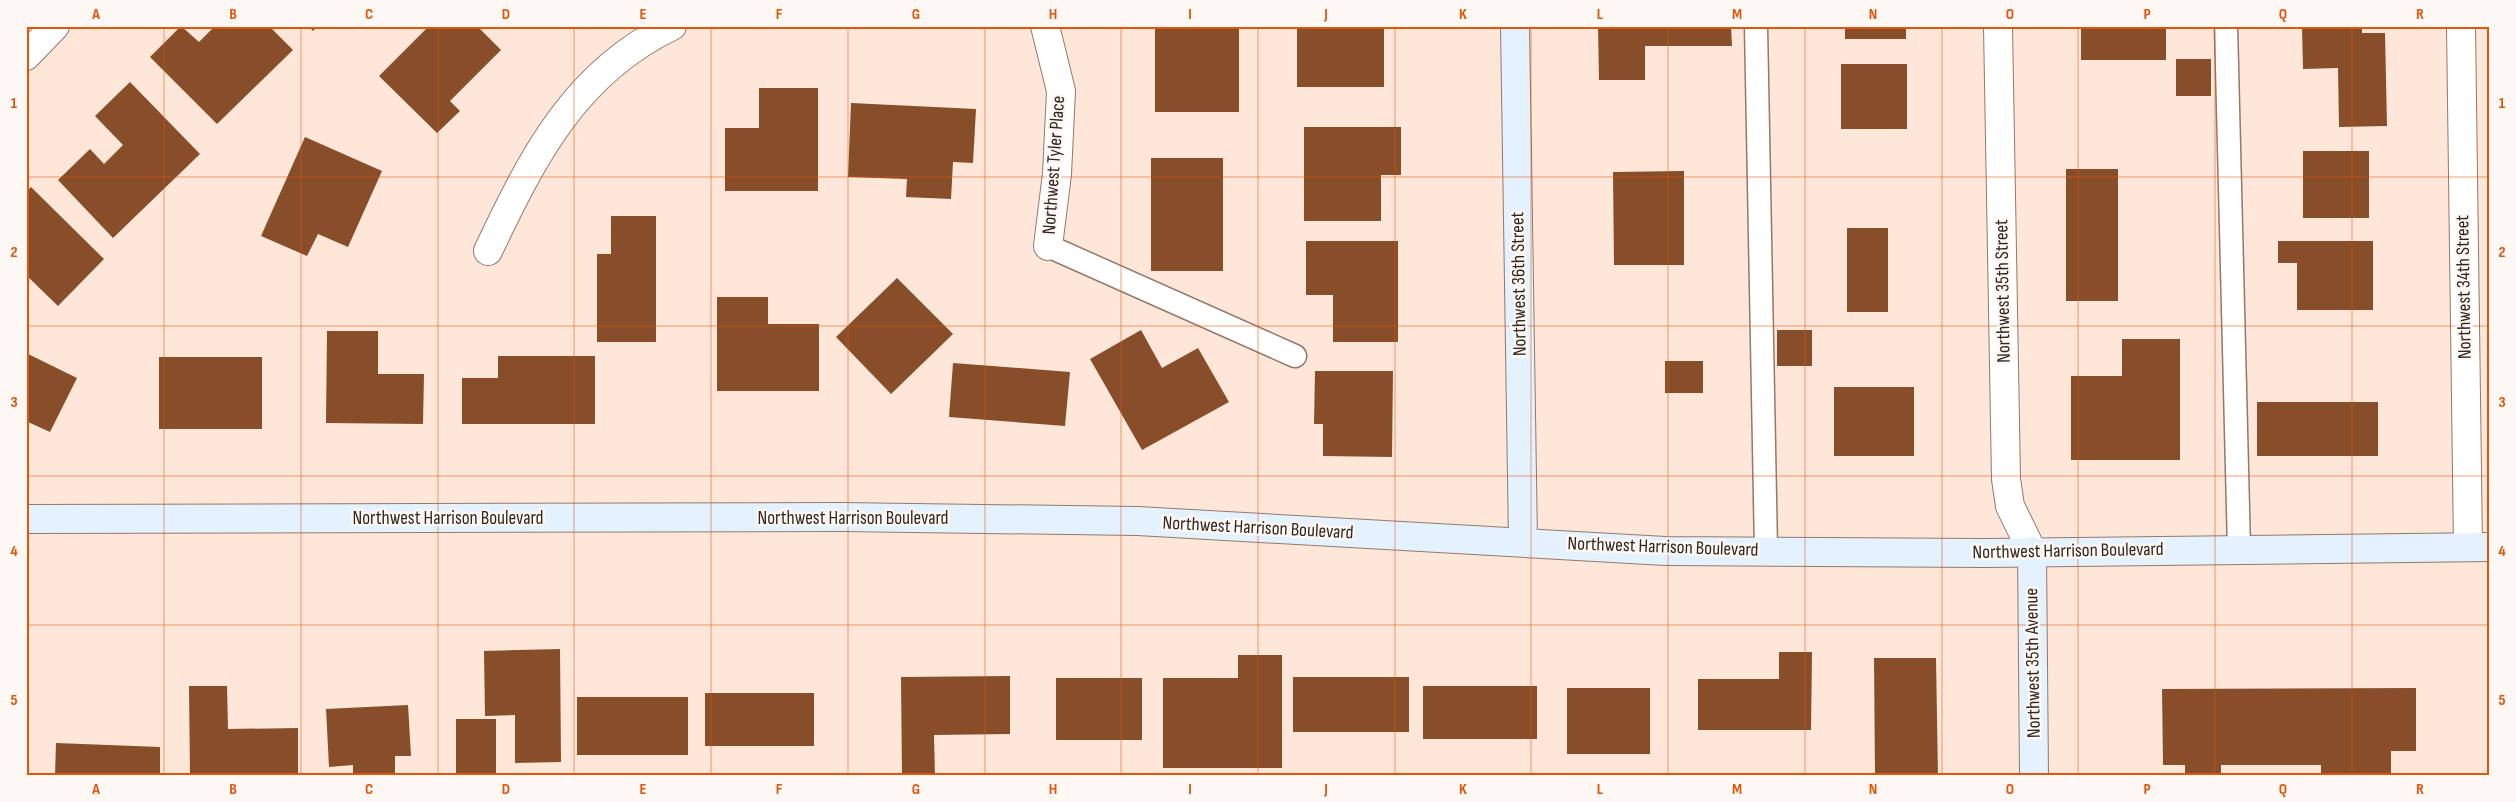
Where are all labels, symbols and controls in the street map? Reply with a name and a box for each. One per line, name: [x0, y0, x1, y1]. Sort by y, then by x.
text: A: [91, 5, 100, 24]
text: B: [229, 5, 237, 24]
text: C: [365, 5, 373, 24]
text: D: [502, 5, 510, 24]
text: E: [640, 5, 647, 24]
text: F: [776, 5, 783, 24]
text: G: [912, 5, 920, 24]
text: H: [1049, 5, 1057, 24]
text: I: [1188, 5, 1192, 24]
text: J: [1323, 5, 1328, 24]
text: K: [1459, 5, 1467, 24]
text: L: [1597, 5, 1604, 24]
text: M: [1732, 5, 1742, 24]
text: N: [1869, 5, 1877, 24]
text: O: [2006, 5, 2014, 24]
text: P: [2143, 5, 2151, 24]
text: Q: [2279, 5, 2287, 24]
text: R: [2416, 5, 2424, 24]
text: 1: [11, 94, 18, 113]
text: 1: [2499, 94, 2506, 113]
street label: Northwest Tyler Place: [1038, 95, 1070, 235]
street label: Northwest 36th Street: [1506, 211, 1532, 356]
street label: Northwest 34th Street: [2451, 215, 2477, 359]
street label: Northwest 35th Street: [1990, 219, 2016, 363]
text: 2: [10, 243, 18, 262]
text: 2: [2498, 243, 2506, 262]
text: 3: [10, 393, 18, 412]
text: 3: [2498, 393, 2506, 412]
street label: Northwest Harrison Boulevard: [352, 507, 544, 530]
street label: Northwest Harrison Boulevard: [757, 507, 949, 530]
street label: Northwest Harrison Boulevard: [1162, 512, 1354, 544]
street label: Northwest Harrison Boulevard: [1567, 532, 1759, 562]
street label: Northwest Harrison Boulevard: [1972, 538, 2164, 564]
text: 4: [10, 542, 18, 561]
text: 4: [2498, 542, 2506, 561]
street label: Northwest 35th Avenue: [2020, 588, 2046, 738]
text: 5: [10, 691, 18, 710]
text: 5: [2498, 691, 2506, 710]
text: A: [91, 780, 100, 799]
text: B: [229, 780, 237, 799]
text: C: [365, 780, 373, 799]
text: D: [502, 780, 510, 799]
text: E: [640, 780, 647, 799]
text: F: [776, 780, 783, 799]
text: G: [912, 780, 920, 799]
text: H: [1049, 780, 1057, 799]
text: I: [1188, 780, 1192, 799]
text: J: [1323, 780, 1328, 799]
text: K: [1459, 780, 1467, 799]
text: L: [1597, 780, 1604, 799]
text: M: [1732, 780, 1742, 799]
text: N: [1869, 780, 1877, 799]
text: O: [2006, 780, 2014, 799]
text: P: [2143, 780, 2151, 799]
text: Q: [2279, 780, 2287, 799]
text: R: [2416, 780, 2424, 799]

